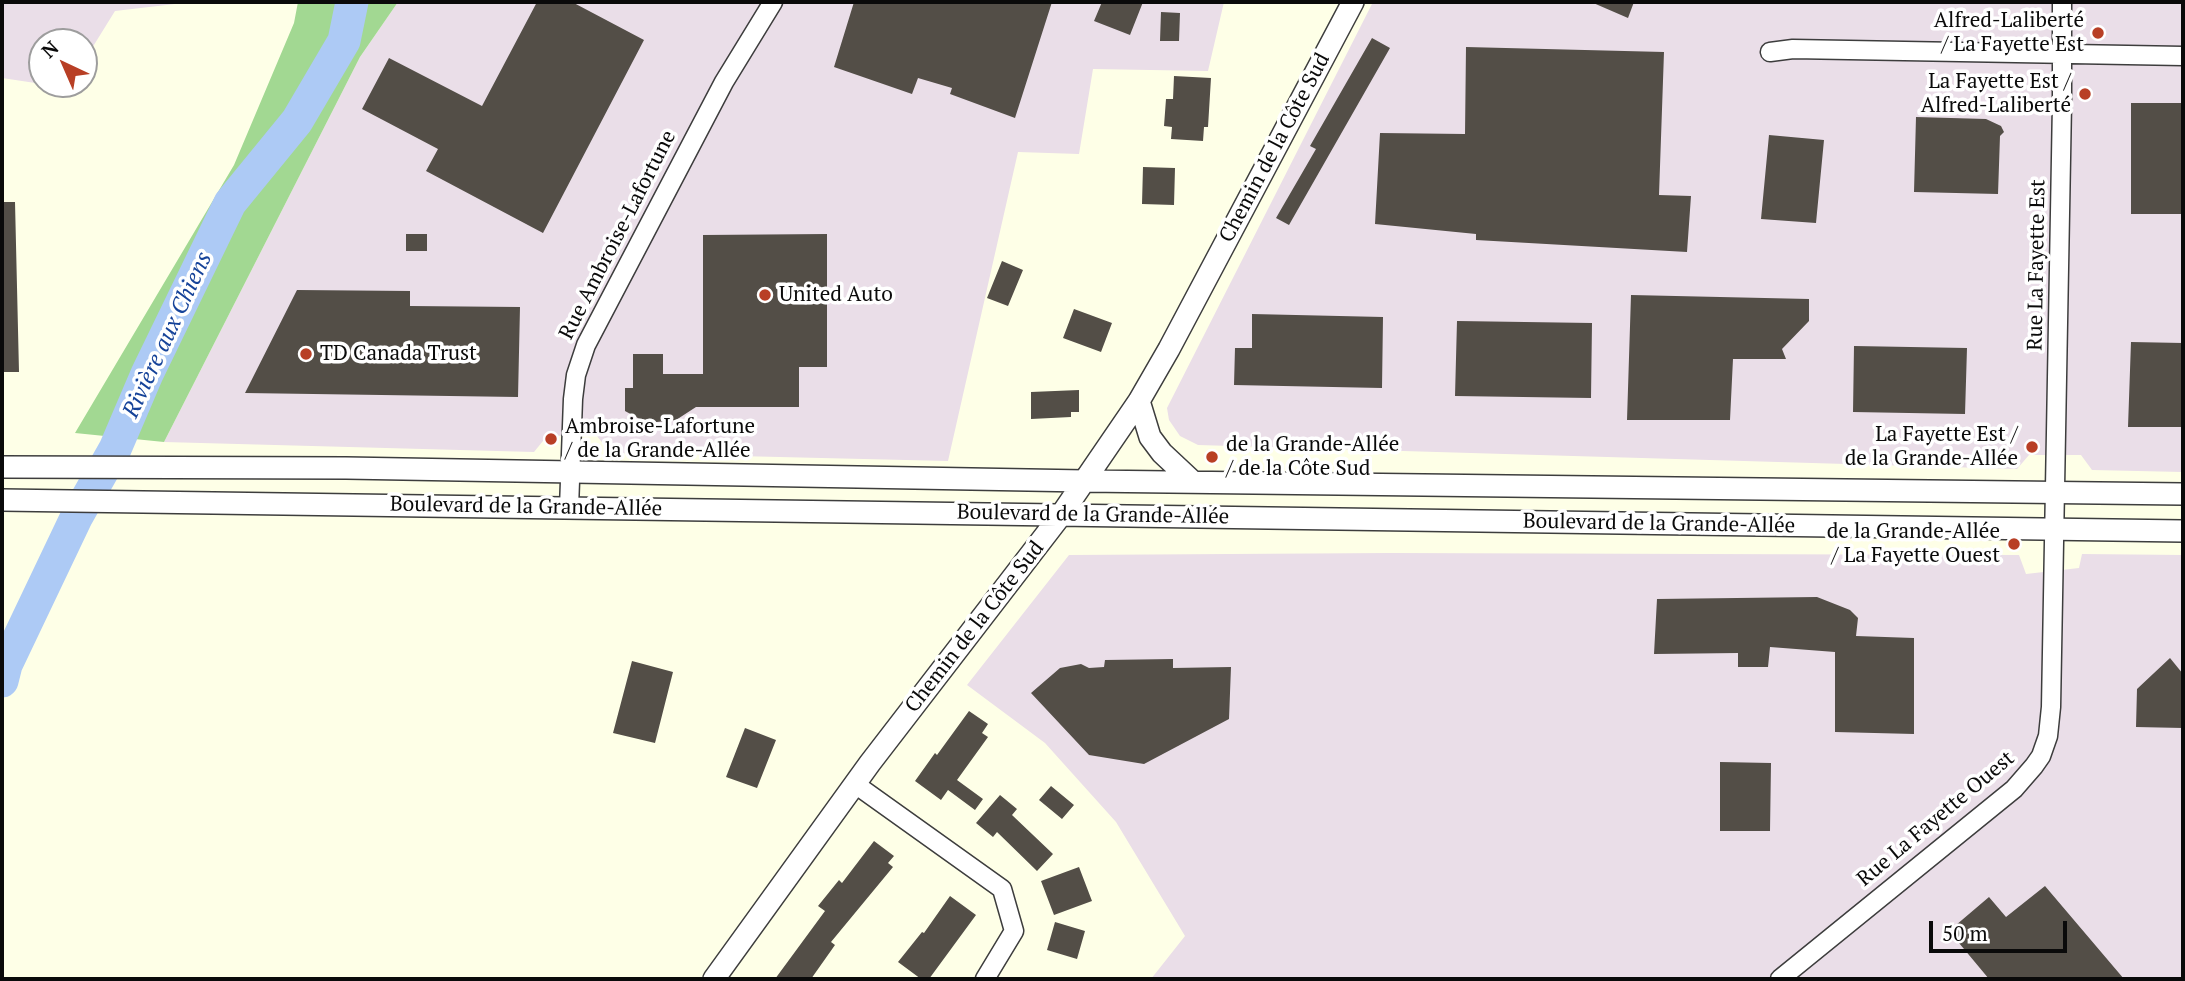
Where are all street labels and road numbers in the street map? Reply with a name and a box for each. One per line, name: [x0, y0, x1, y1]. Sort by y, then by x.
street label: Chemin de la Côte Sud: [1214, 49, 1336, 247]
street label: Rue Ambroise-Lafortune: [554, 126, 682, 344]
street label: Rue La Fayette Est: [2023, 179, 2051, 351]
street label: Boulevard de la Grande-Allée: [390, 492, 662, 522]
street label: Boulevard de la Grande-Allée: [957, 500, 1229, 530]
street label: Boulevard de la Grande-Allée: [1523, 509, 1795, 539]
street label: Chemin de la Côte Sud: [900, 536, 1050, 718]
street label: Rue La Fayette Ouest: [1852, 746, 2020, 892]

